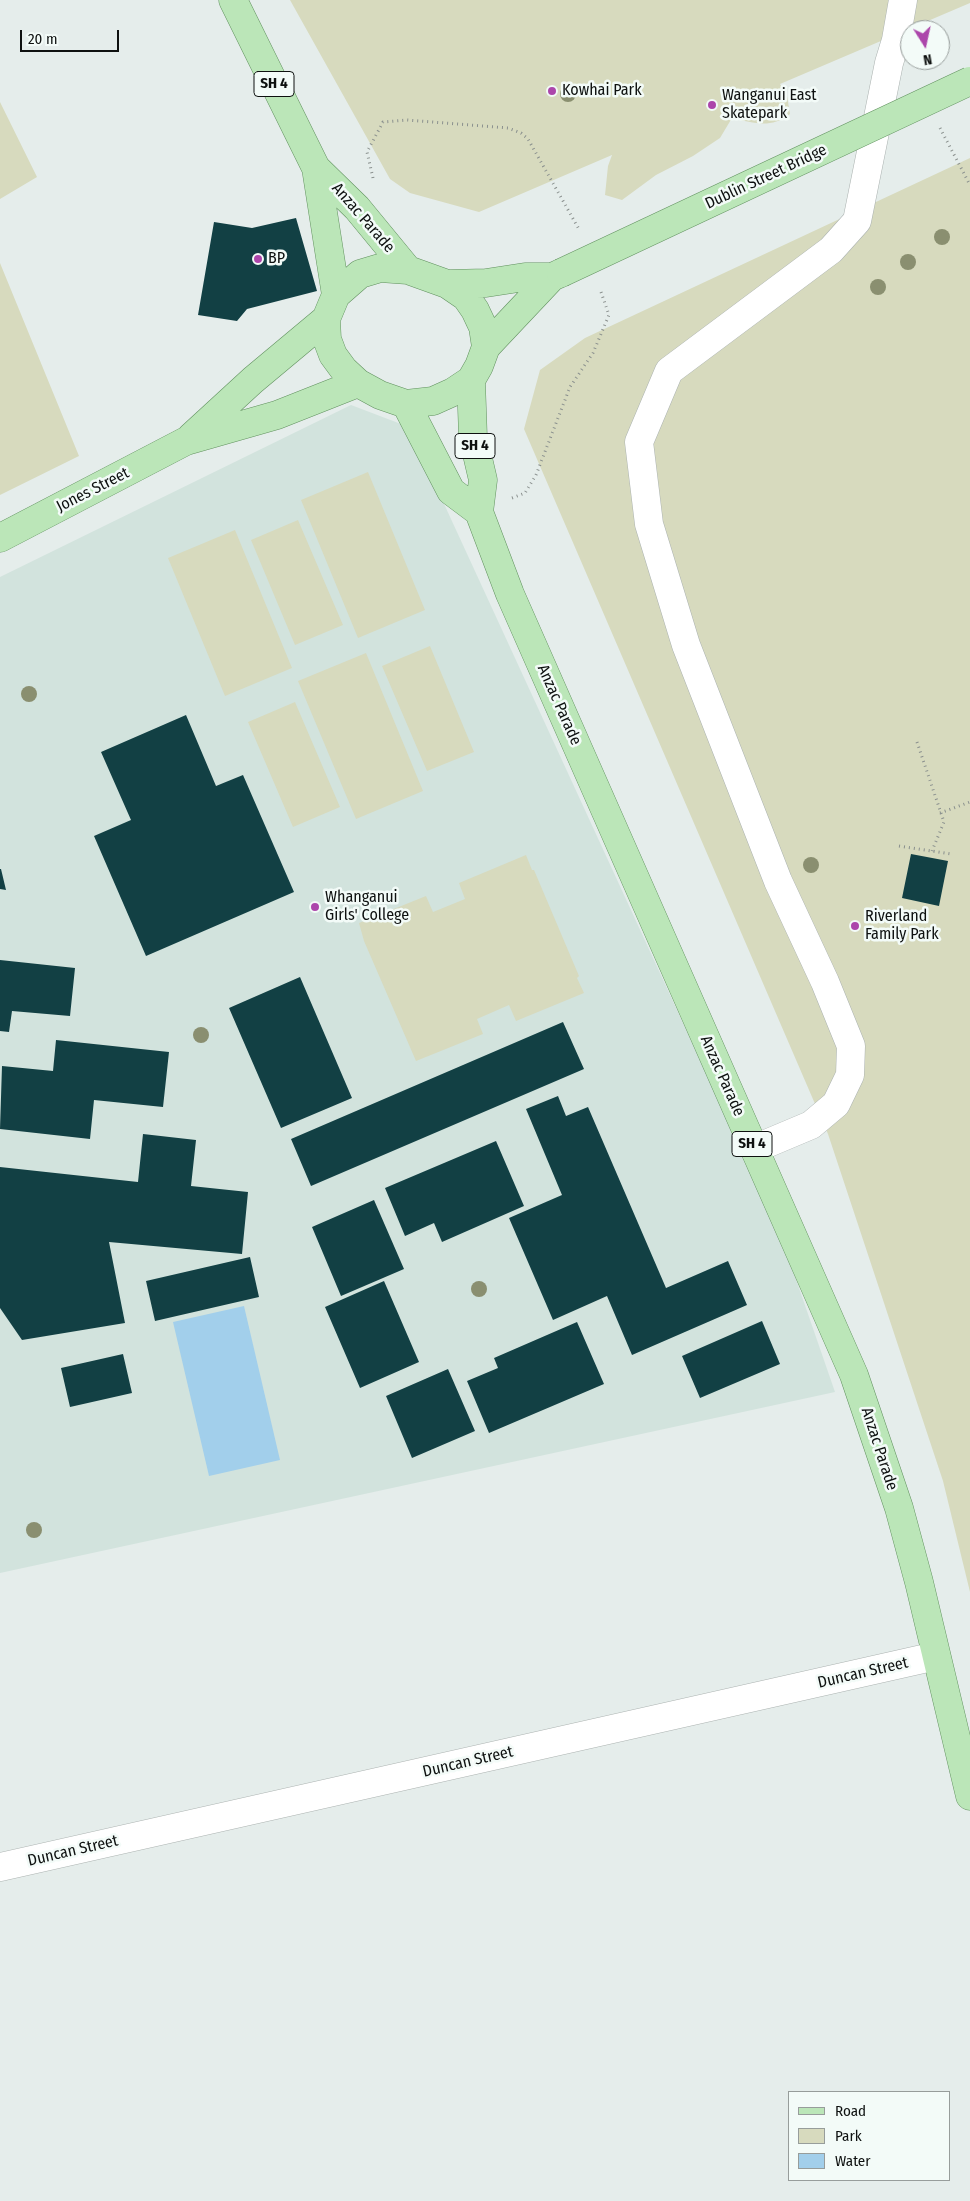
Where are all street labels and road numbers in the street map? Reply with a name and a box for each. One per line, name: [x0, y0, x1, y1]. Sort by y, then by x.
road number: SH 4: [254, 72, 294, 96]
street label: Dublin Street Bridge: [702, 140, 830, 214]
street label: Anzac Parade: [327, 179, 399, 257]
road number: SH 4: [455, 434, 495, 458]
street label: Jones Street: [53, 464, 133, 516]
street label: Anzac Parade: [533, 662, 585, 748]
street label: Anzac Parade: [696, 1033, 748, 1119]
road number: SH 4: [732, 1132, 772, 1156]
street label: Anzac Parade: [857, 1405, 901, 1493]
street label: Duncan Street: [816, 1653, 910, 1693]
street label: Duncan Street: [421, 1742, 515, 1782]
street label: Duncan Street: [26, 1831, 120, 1871]

